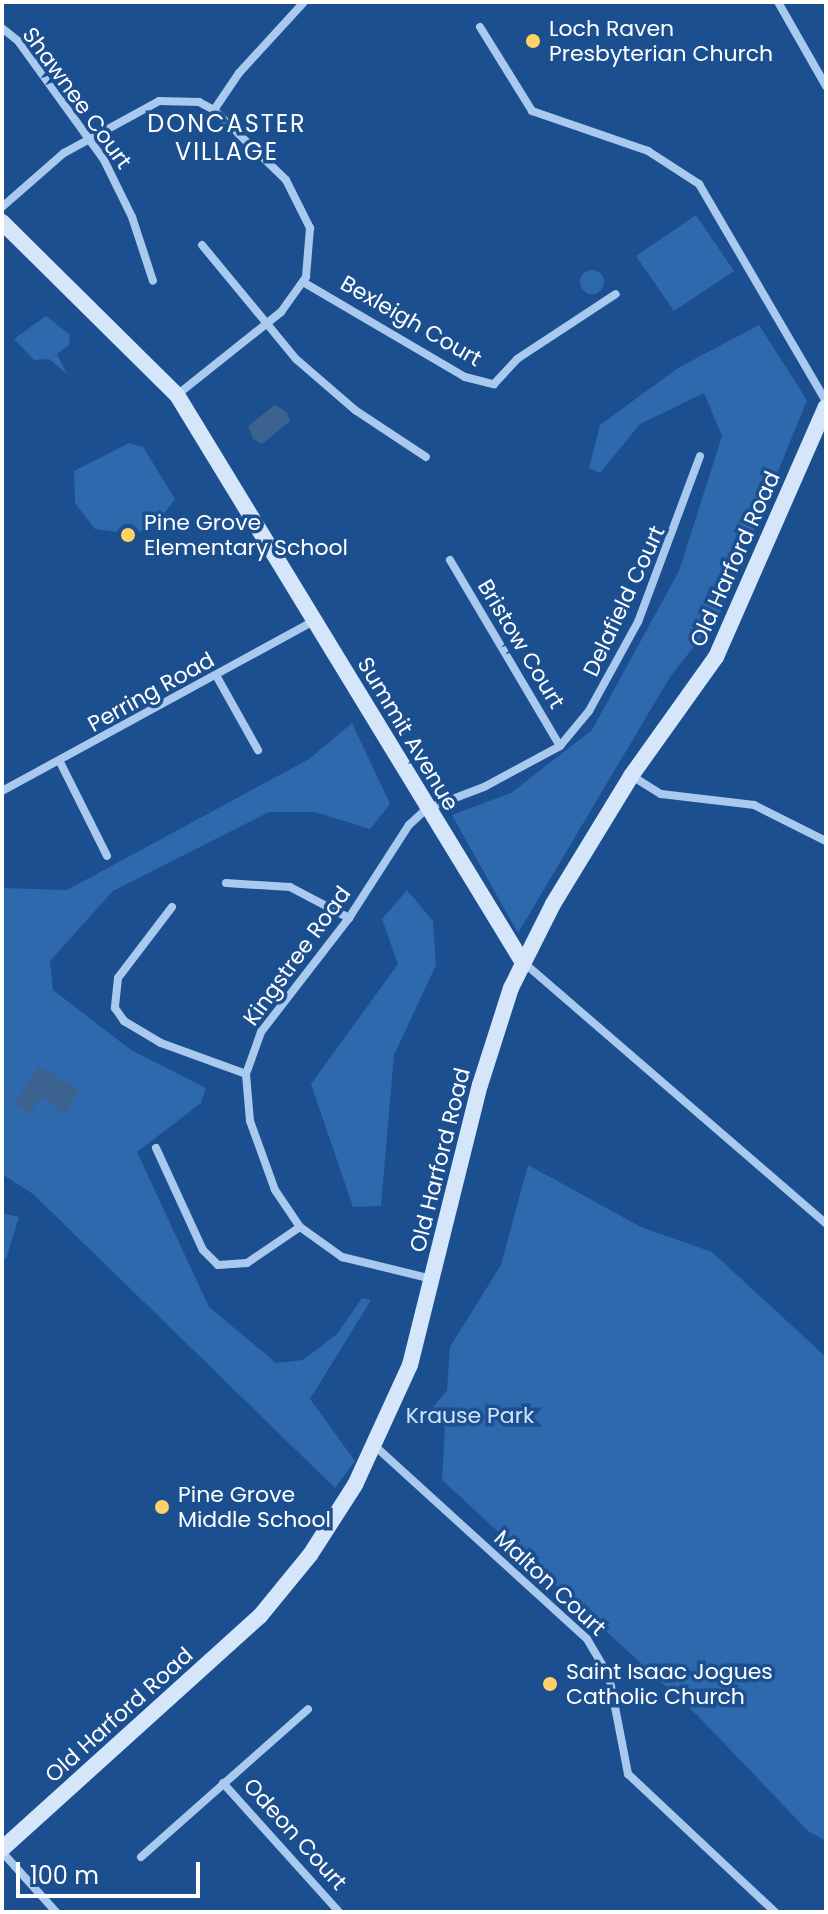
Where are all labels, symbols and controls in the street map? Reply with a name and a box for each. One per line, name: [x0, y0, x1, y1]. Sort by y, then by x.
place label: Loch Raven Presbyterian Church: [549, 15, 773, 66]
street label: Shawnee Court: [17, 22, 137, 174]
marker: Loch Raven Presbyterian Church: [524, 32, 542, 50]
district label: DONCASTER VILLAGE: [147, 110, 307, 166]
street label: Bexleigh Court: [336, 270, 486, 372]
street label: Old Harford Road: [684, 467, 786, 651]
place label: Pine Grove Elementary School: [144, 509, 348, 560]
street label: Delafield Court: [578, 521, 670, 681]
marker: Pine Grove Elementary School: [119, 526, 137, 544]
street label: Bristow Court: [472, 575, 570, 713]
street label: Perring Road: [83, 646, 219, 738]
street label: Summit Avenue: [352, 653, 464, 815]
street label: Kingstree Road: [238, 881, 356, 1031]
street label: Old Harford Road: [404, 1065, 476, 1255]
park label: Krause Park: [406, 1403, 534, 1429]
place label: Pine Grove Middle School: [178, 1481, 331, 1532]
marker: Pine Grove Middle School: [153, 1498, 171, 1516]
street label: Malton Court: [489, 1525, 611, 1641]
street label: Old Harford Road: [40, 1642, 198, 1788]
place label: Saint Isaac Jogues Catholic Church: [566, 1658, 773, 1710]
marker: Saint Isaac Jogues Catholic Church: [541, 1675, 559, 1693]
street label: Odeon Court: [238, 1773, 352, 1895]
scale bar: [20, 1846, 204, 1896]
text: 100 m: [30, 1859, 99, 1892]

